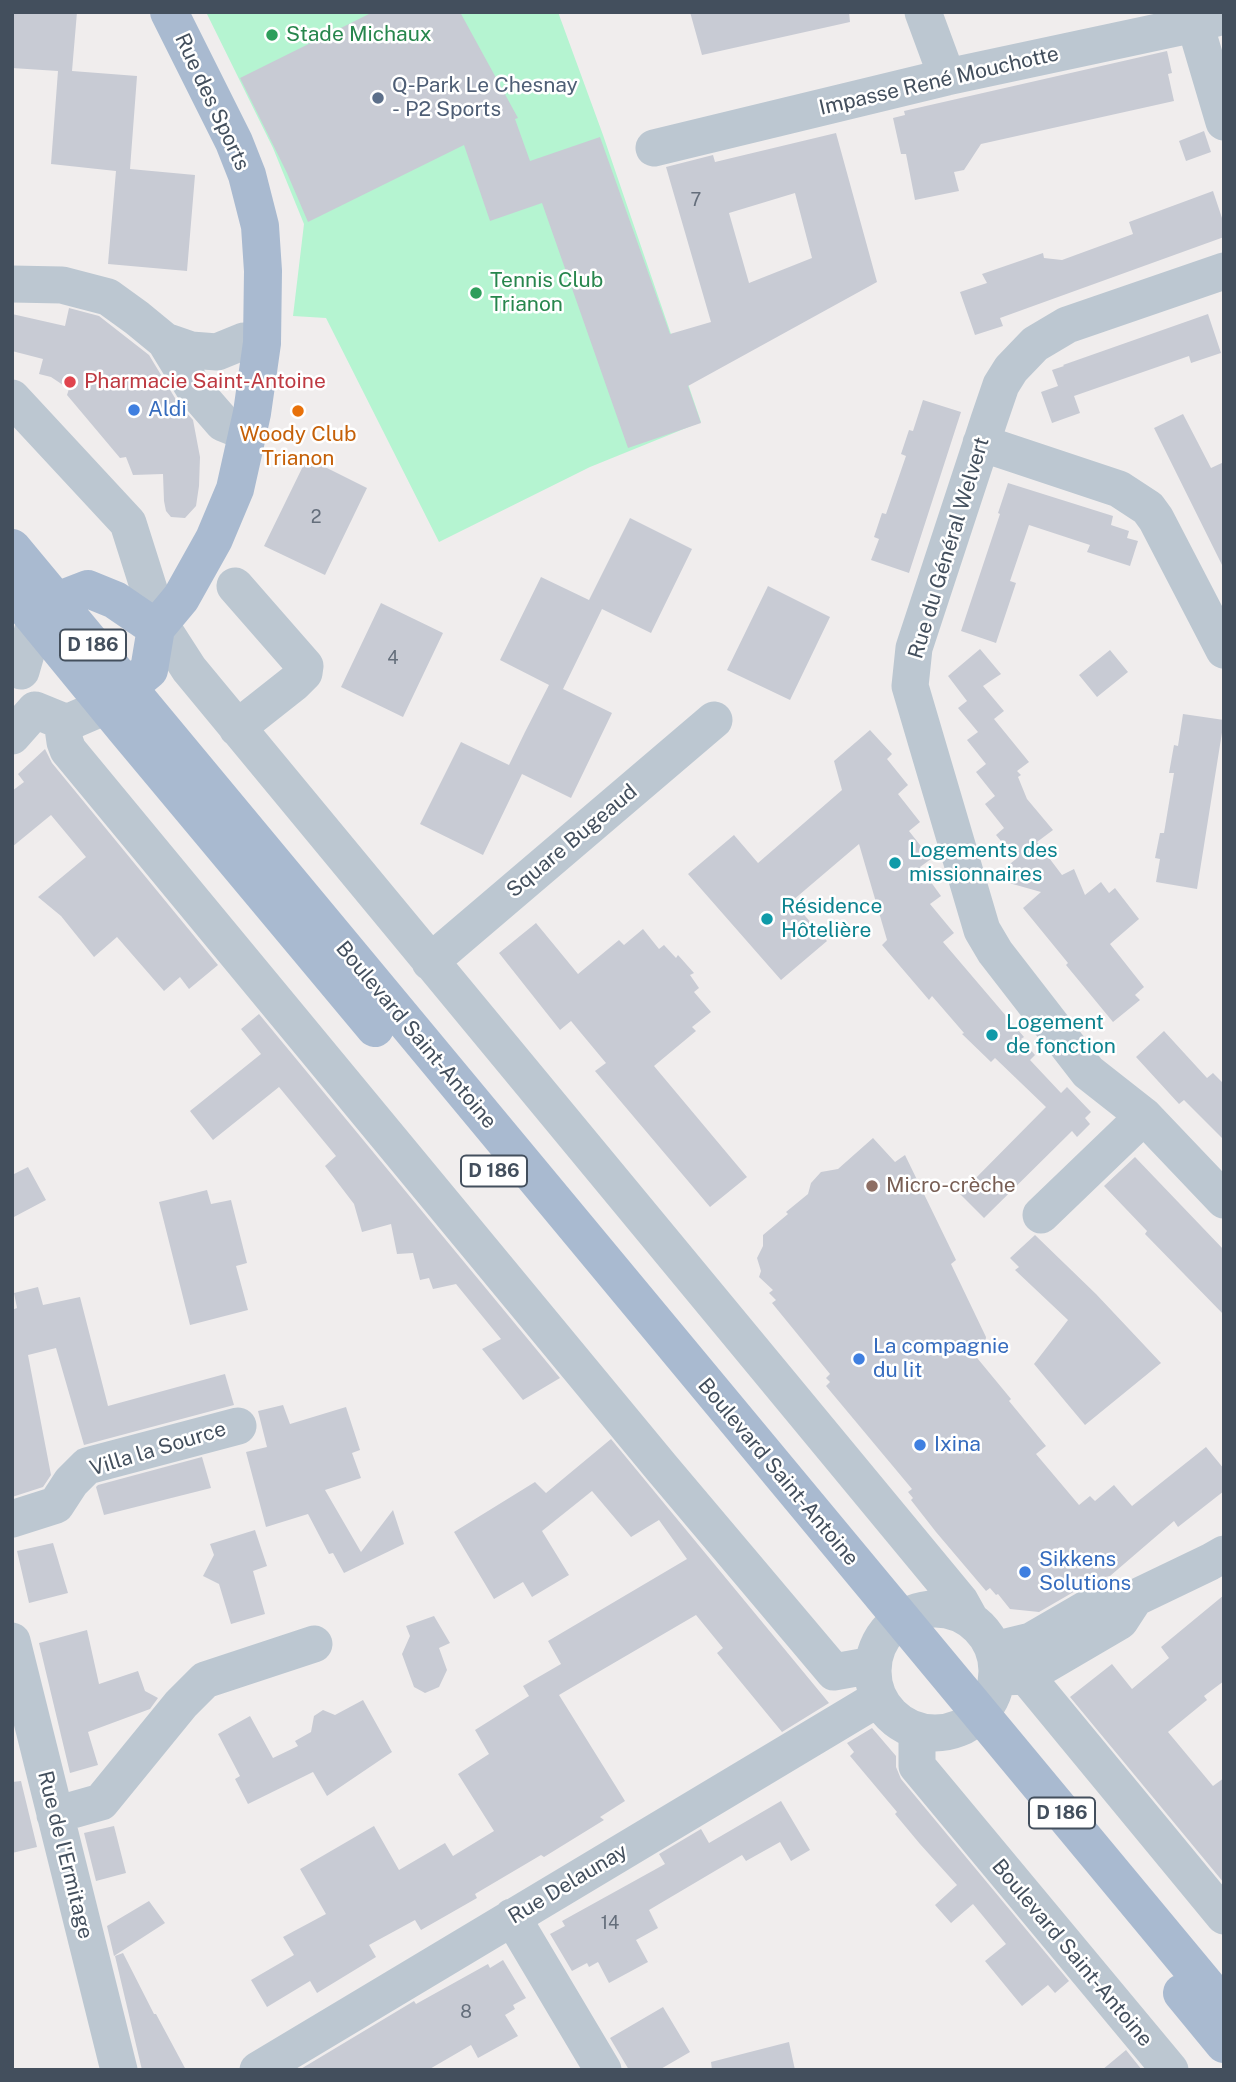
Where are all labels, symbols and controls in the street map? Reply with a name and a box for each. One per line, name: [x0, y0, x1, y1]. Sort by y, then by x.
place label: Stade Michaux: [286, 22, 432, 48]
marker: Stade Michaux: [264, 27, 280, 43]
street label: Rue des Sports: [169, 29, 255, 175]
street label: Impasse René Mouchotte: [817, 41, 1061, 121]
place label: Q-Park Le Chesnay - P2 Sports: [392, 73, 578, 123]
marker: Q-Park Le Chesnay - P2 Sports: [370, 90, 386, 106]
house number: 7: [691, 189, 701, 211]
place label: Tennis Club Trianon: [490, 268, 603, 318]
marker: Tennis Club Trianon: [468, 285, 484, 301]
place label: Pharmacie Saint-Antoine: [84, 369, 326, 395]
marker: Pharmacie Saint-Antoine: [62, 374, 78, 390]
place label: Aldi: [148, 397, 187, 423]
marker: Aldi: [126, 402, 142, 418]
marker: Woody Club Trianon: [290, 403, 306, 419]
place label: Woody Club Trianon: [239, 422, 357, 472]
street label: Rue du Général Welvert: [903, 434, 995, 662]
house number: 2: [311, 506, 321, 528]
road number: D 186: [60, 630, 126, 660]
house number: 4: [387, 647, 399, 669]
street label: Square Bugeaud: [502, 779, 642, 903]
place label: Logements des missionnaires: [909, 838, 1058, 888]
marker: Logements des missionnaires: [887, 855, 903, 871]
place label: Résidence Hôtelière: [781, 894, 882, 944]
marker: Résidence Hôtelière: [759, 911, 775, 927]
street label: Boulevard Saint-Antoine: [330, 936, 502, 1134]
place label: Logement de fonction: [1006, 1010, 1116, 1060]
marker: Logement de fonction: [984, 1027, 1000, 1043]
road number: D 186: [461, 1156, 527, 1186]
place label: Micro-crèche: [886, 1173, 1016, 1199]
marker: Micro-crèche: [864, 1178, 880, 1194]
place label: La compagnie du lit: [873, 1334, 1009, 1384]
marker: La compagnie du lit: [851, 1351, 867, 1367]
street label: Boulevard Saint-Antoine: [692, 1373, 864, 1571]
street label: Villa la Source: [87, 1416, 229, 1482]
place label: Ixina: [934, 1432, 981, 1458]
marker: Ixina: [912, 1437, 928, 1453]
place label: Sikkens Solutions: [1039, 1547, 1131, 1597]
marker: Sikkens Solutions: [1017, 1564, 1033, 1580]
street label: Rue de l'Ermitage: [32, 1768, 98, 1942]
road number: D 186: [1029, 1798, 1095, 1828]
street label: Rue Delaunay: [504, 1839, 632, 1929]
street label: Boulevard Saint-Antoine: [986, 1854, 1158, 2052]
house number: 14: [601, 1912, 619, 1934]
house number: 8: [460, 2001, 472, 2023]

